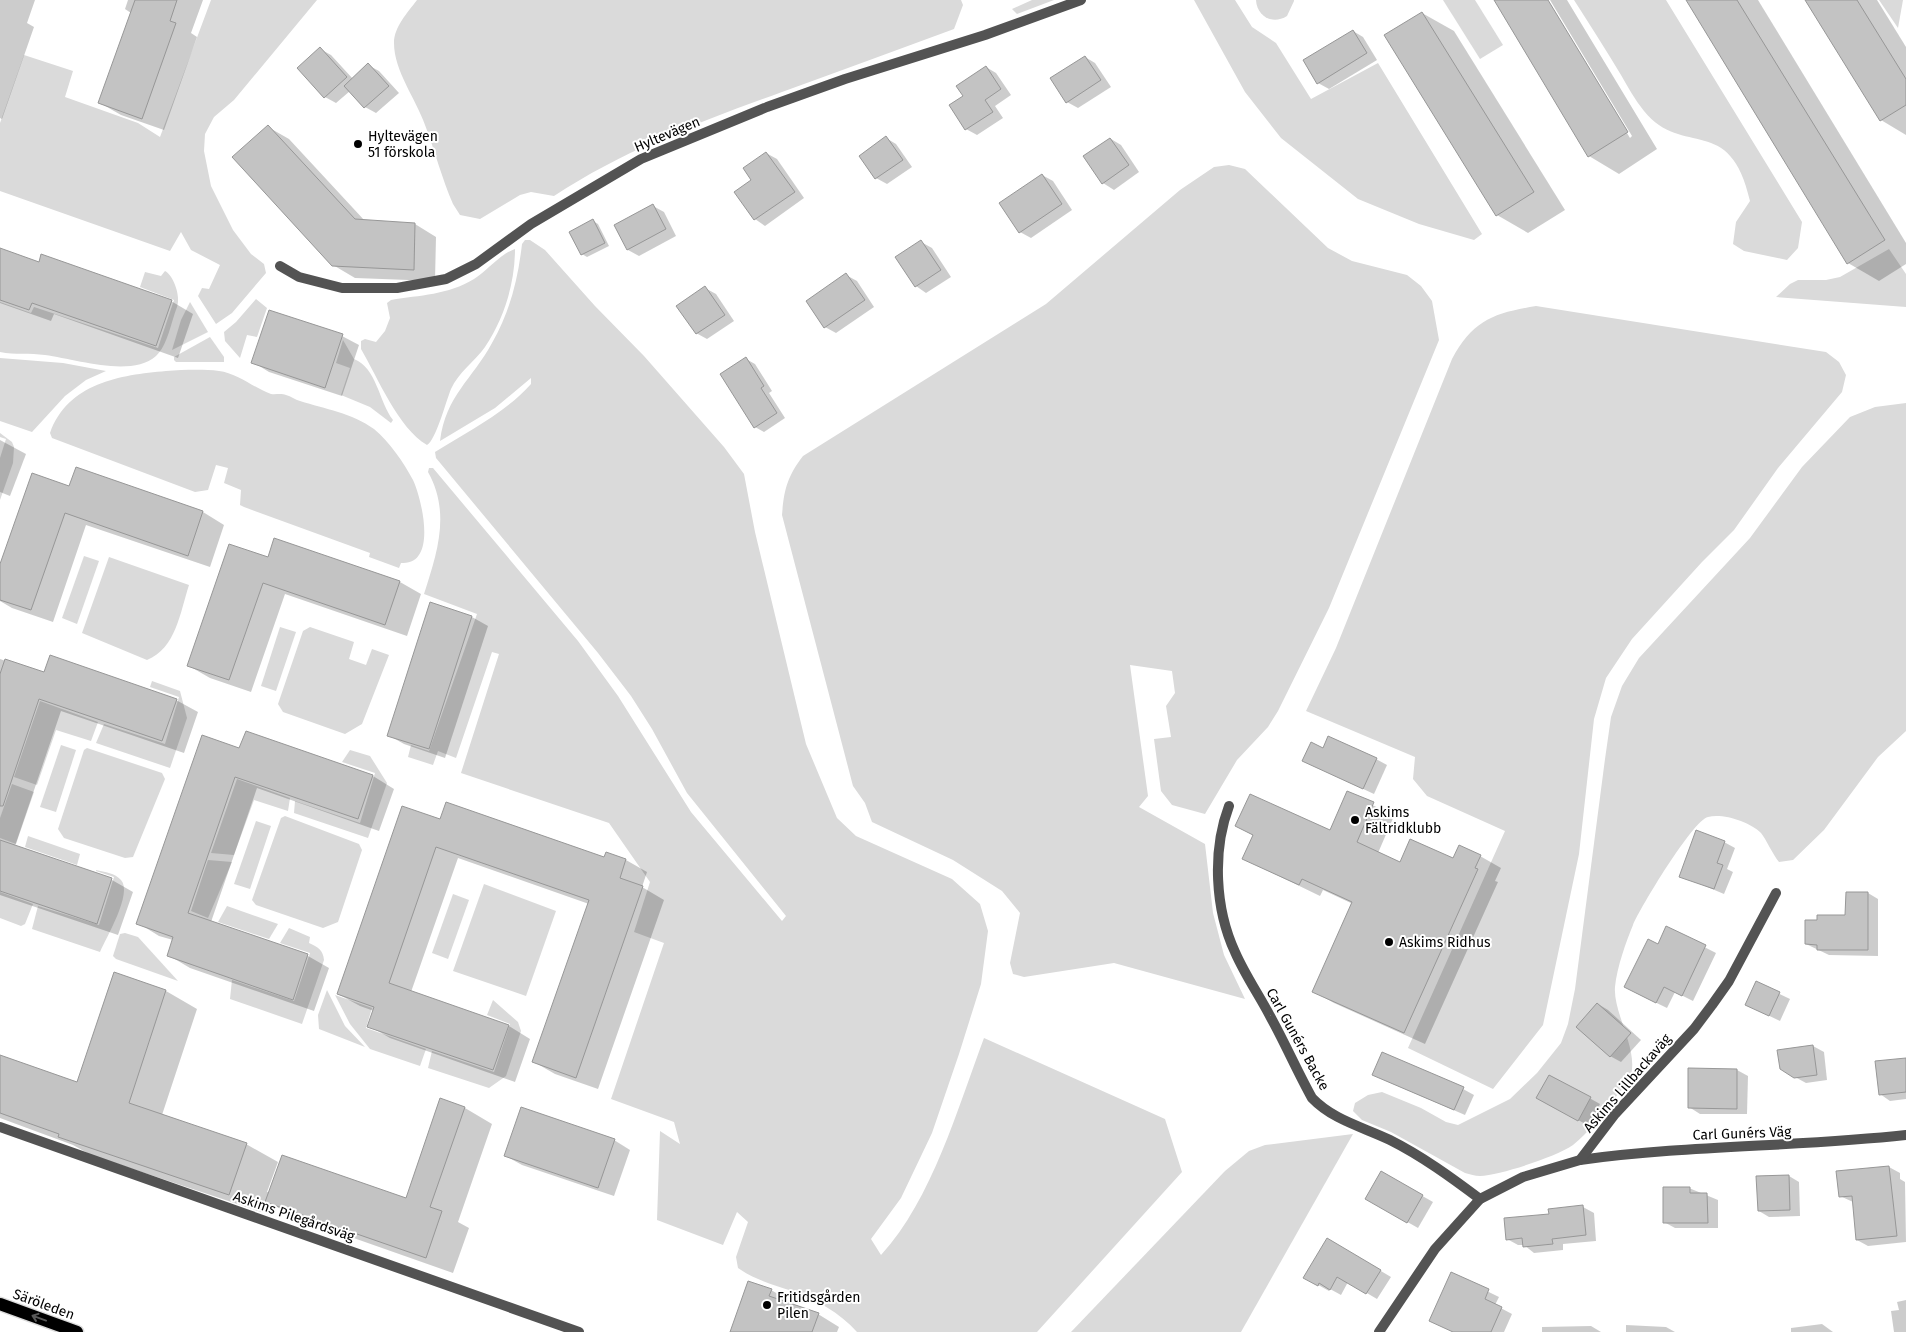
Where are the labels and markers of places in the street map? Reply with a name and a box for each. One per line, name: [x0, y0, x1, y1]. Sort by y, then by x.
place label: Hyltevägen 51 förskola: [368, 128, 438, 161]
marker: Hyltevägen 51 förskola: [352, 138, 364, 150]
place label: Askims Fältridklubb: [1365, 804, 1441, 837]
marker: Askims Fältridklubb: [1349, 814, 1361, 826]
place label: Askims Ridhus: [1399, 934, 1491, 951]
marker: Askims Ridhus: [1383, 936, 1395, 948]
place label: Fritidsgården Pilen: [777, 1289, 860, 1322]
marker: Fritidsgården Pilen: [761, 1299, 773, 1311]

